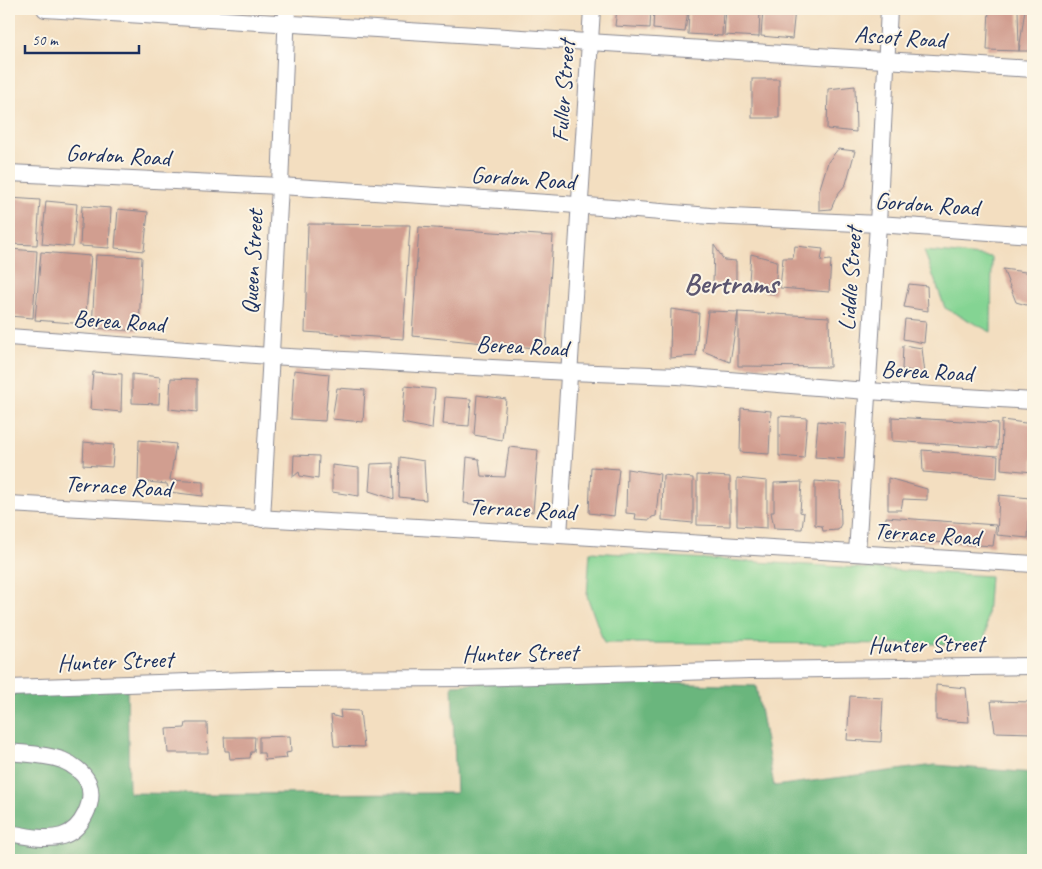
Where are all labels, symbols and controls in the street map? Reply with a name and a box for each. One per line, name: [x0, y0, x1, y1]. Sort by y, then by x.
street label: Ascot Road: [854, 19, 950, 55]
scale bar: [25, 22, 139, 54]
text: 50 m: [32, 31, 59, 50]
street label: Fuller Street: [544, 36, 582, 143]
street label: Gordon Road: [65, 137, 174, 173]
street label: Gordon Road: [470, 159, 580, 197]
street label: Gordon Road: [874, 185, 984, 223]
street label: Queen Street: [234, 207, 270, 315]
street label: Liddle Street: [831, 223, 869, 332]
district label: Bertrams: [684, 265, 781, 302]
street label: Berea Road: [72, 303, 169, 339]
street label: Berea Road: [475, 329, 572, 364]
street label: Berea Road: [880, 354, 977, 389]
street label: Terrace Road: [64, 468, 175, 504]
street label: Terrace Road: [468, 491, 579, 527]
street label: Terrace Road: [873, 515, 985, 553]
street label: Hunter Street: [868, 628, 987, 660]
street label: Hunter Street: [462, 637, 581, 669]
street label: Hunter Street: [57, 644, 176, 678]

